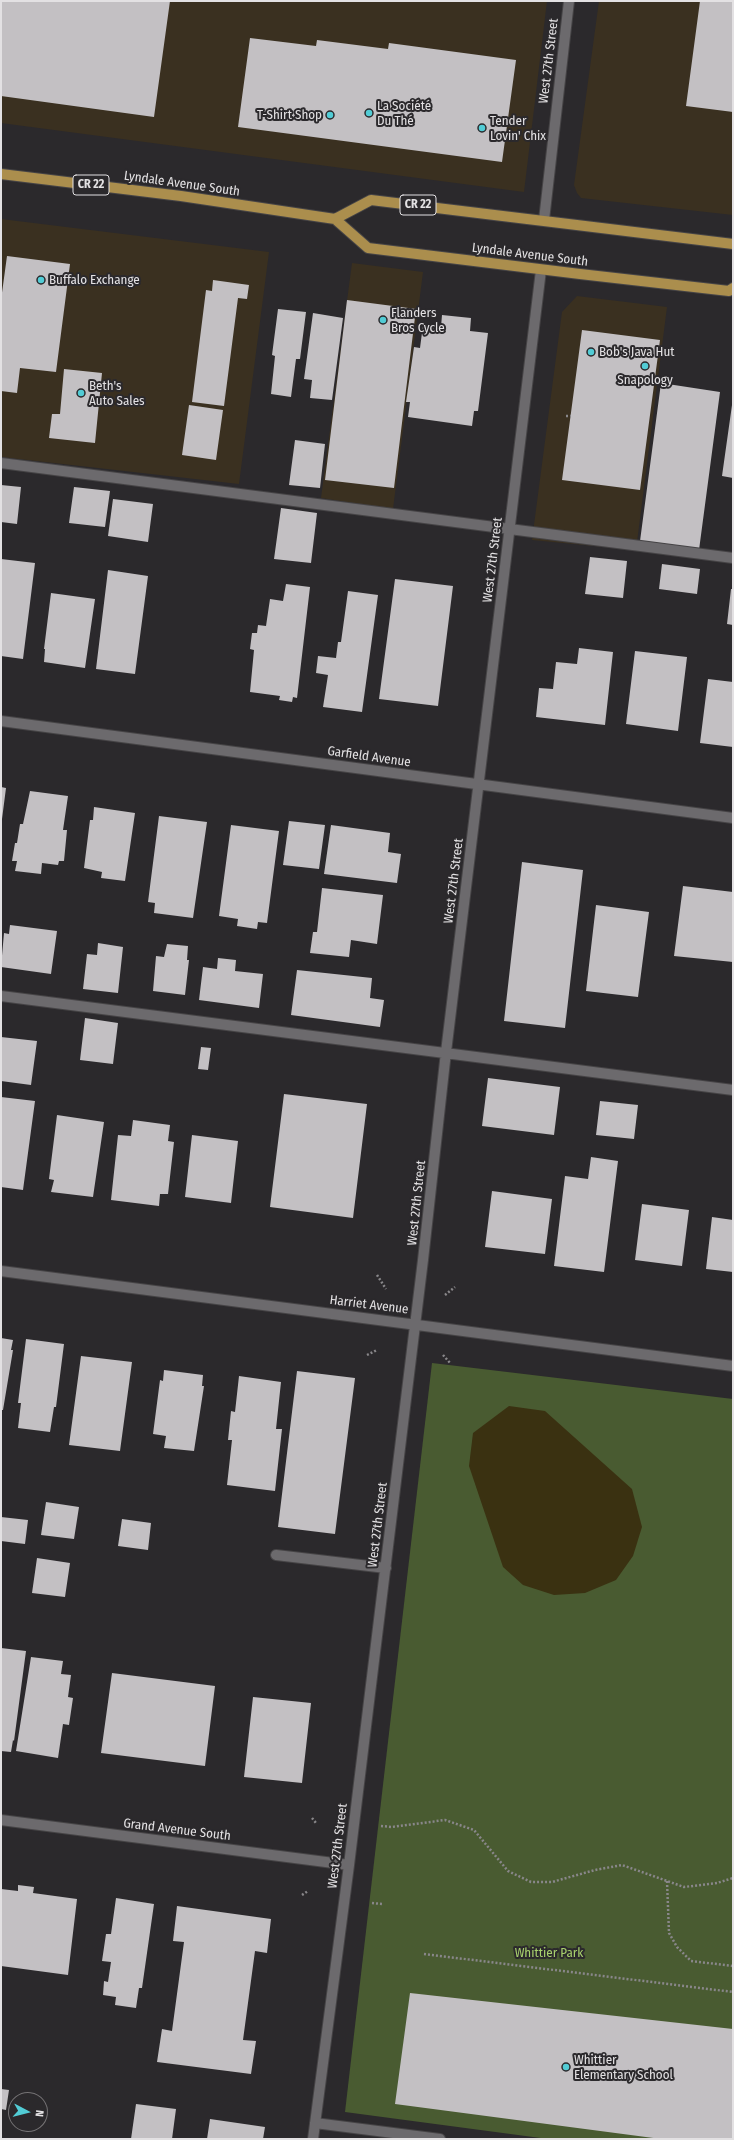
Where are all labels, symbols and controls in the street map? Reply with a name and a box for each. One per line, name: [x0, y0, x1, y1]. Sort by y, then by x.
street label: West 27th Street: [536, 17, 562, 105]
place label: La Société Du Thé: [377, 98, 431, 129]
place label: T-Shirt Shop: [257, 107, 322, 123]
marker: La Société Du Thé: [364, 108, 374, 118]
marker: T-Shirt Shop: [325, 110, 335, 120]
place label: Tender Lovin' Chix: [490, 113, 546, 144]
marker: Tender Lovin' Chix: [477, 123, 487, 133]
street label: Lyndale Avenue South: [123, 168, 241, 200]
road number: CR 22: [73, 175, 109, 195]
road number: CR 22: [400, 195, 436, 215]
street label: Lyndale Avenue South: [471, 240, 589, 270]
place label: Buffalo Exchange: [49, 272, 140, 288]
marker: Buffalo Exchange: [36, 275, 46, 285]
place label: Flanders Bros Cycle: [391, 305, 445, 336]
marker: Flanders Bros Cycle: [378, 315, 388, 325]
place label: Bob's Java Hut: [599, 344, 675, 360]
marker: Bob's Java Hut: [586, 347, 596, 357]
marker: Snapology: [640, 361, 650, 371]
place label: Snapology: [617, 372, 673, 388]
place label: Beth's Auto Sales: [89, 378, 145, 409]
marker: Beth's Auto Sales: [76, 388, 86, 398]
street label: West 27th Street: [480, 516, 506, 604]
street label: Garfield Avenue: [326, 743, 412, 771]
street label: West 27th Street: [441, 837, 467, 925]
street label: West 27th Street: [405, 1159, 429, 1247]
street label: Harriet Avenue: [329, 1292, 409, 1318]
street label: West 27th Street: [365, 1481, 391, 1569]
street label: West 27th Street: [325, 1802, 351, 1890]
street label: Grand Avenue South: [122, 1816, 232, 1844]
park label: Whittier Park: [515, 1945, 583, 1961]
place label: Whittier Elementary School: [574, 2052, 673, 2083]
marker: Whittier Elementary School: [561, 2062, 571, 2072]
north arrow: [8, 2092, 48, 2132]
text: N: [33, 2109, 46, 2117]

